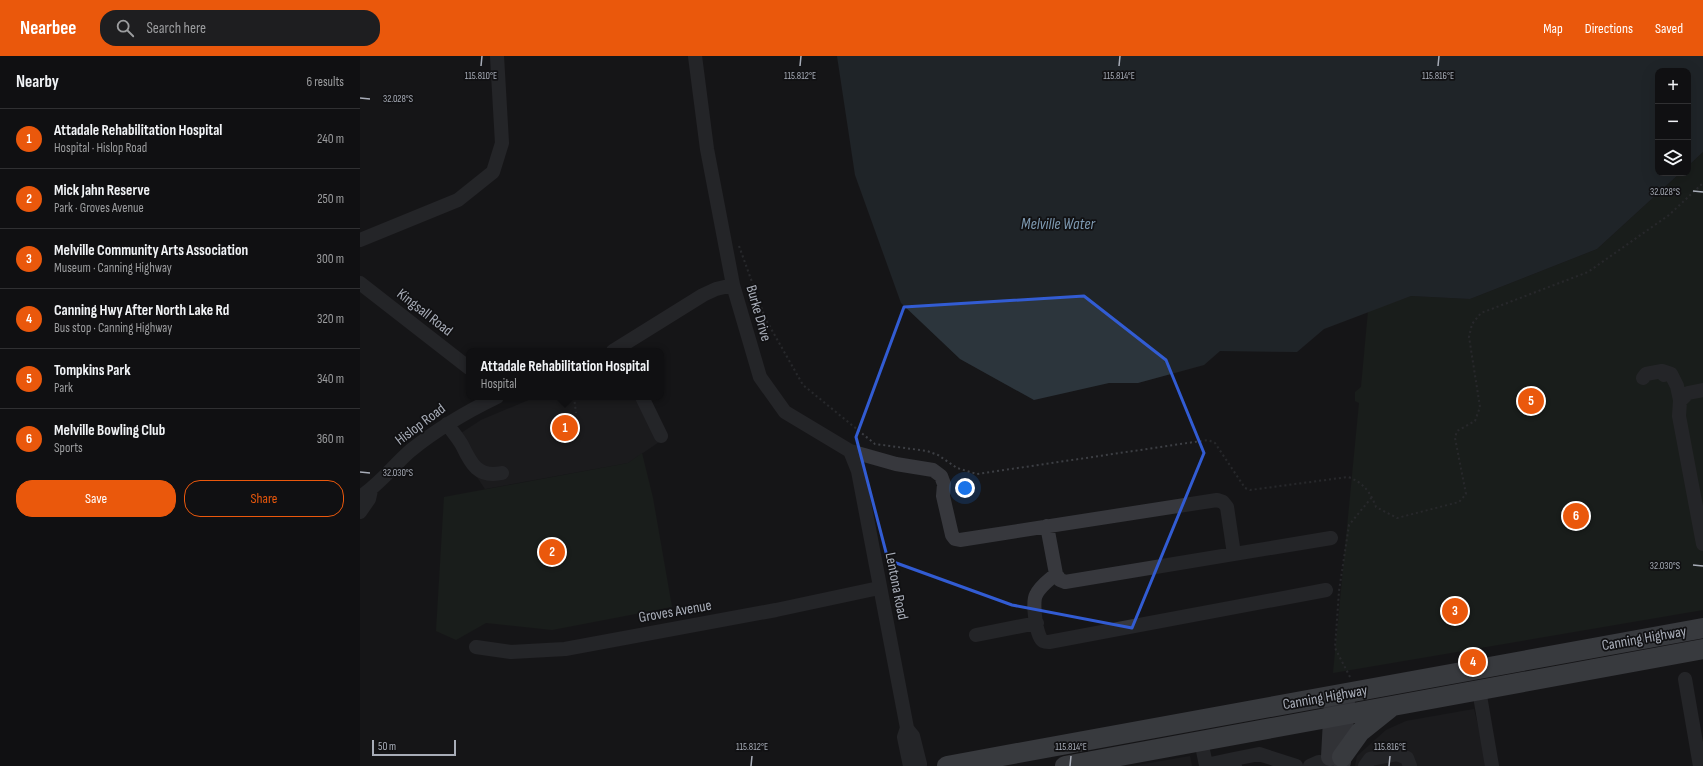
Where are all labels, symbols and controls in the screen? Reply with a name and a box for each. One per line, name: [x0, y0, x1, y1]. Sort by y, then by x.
search box: [100, 10, 380, 46]
text: Nearbee: [20, 17, 76, 40]
icon: search: [114, 17, 136, 39]
text: Search here: [146, 19, 206, 38]
text: Map: [1543, 20, 1563, 37]
text: Directions: [1585, 20, 1633, 37]
text: Saved: [1655, 20, 1683, 37]
map controls: [1655, 68, 1691, 176]
button: +: [1655, 68, 1691, 104]
text: 115.810°E: [465, 70, 497, 82]
text: 115.812°E: [784, 70, 816, 82]
text: 115.814°E: [1103, 70, 1135, 82]
text: 115.816°E: [1422, 70, 1454, 82]
text: Nearby: [16, 72, 59, 92]
text: 6 results: [306, 74, 344, 90]
text: 32.028°S: [383, 93, 413, 105]
button: −: [1655, 104, 1691, 140]
text: Attadale Rehabilitation Hospital: [54, 121, 222, 140]
text: 1: [26, 131, 32, 147]
text: 240 m: [317, 131, 344, 147]
text: Hospital · Hislop Road: [54, 140, 147, 156]
button: layers: [1655, 140, 1691, 176]
text: Mick Jahn Reserve: [54, 181, 150, 200]
text: 32.028°S: [1650, 186, 1680, 198]
text: 2: [26, 191, 32, 207]
text: 250 m: [317, 191, 344, 207]
text: Park · Groves Avenue: [54, 200, 144, 216]
water label: Melville Water: [1021, 215, 1095, 234]
text: Melville Community Arts Association: [54, 241, 248, 260]
text: 3: [26, 251, 32, 267]
text: 300 m: [317, 251, 344, 267]
text: Museum · Canning Highway: [54, 260, 172, 276]
street label: Burke Drive: [741, 283, 776, 343]
street label: Kingsall Road: [393, 285, 457, 340]
text: Canning Hwy After North Lake Rd: [54, 301, 229, 320]
text: 4: [26, 311, 32, 327]
text: 320 m: [317, 311, 344, 327]
text: Bus stop · Canning Highway: [54, 320, 172, 336]
popup: [466, 348, 664, 400]
text: Attadale Rehabilitation Hospital: [481, 357, 649, 376]
text: Tompkins Park: [54, 361, 130, 380]
text: 5: [26, 371, 32, 387]
text: 340 m: [317, 371, 344, 387]
text: Hospital: [481, 376, 517, 392]
text: Park: [54, 380, 73, 396]
pin: 5: [1518, 386, 1544, 416]
street label: Hislop Road: [391, 399, 449, 450]
pin: 1: [552, 413, 578, 443]
text: Melville Bowling Club: [54, 421, 165, 440]
text: 6: [26, 431, 32, 447]
text: 360 m: [317, 431, 344, 447]
text: Sports: [54, 440, 83, 456]
text: 32.030°S: [383, 467, 413, 479]
your location: [955, 478, 975, 498]
button: Save: [16, 480, 176, 517]
button: Share: [184, 480, 344, 517]
pin: 6: [1563, 501, 1589, 531]
pin: 2: [539, 537, 565, 567]
street label: Lentona Road: [881, 551, 912, 621]
text: 32.030°S: [1650, 560, 1680, 572]
street label: Groves Avenue: [637, 596, 713, 627]
pin: 3: [1442, 596, 1468, 626]
street label: Canning Highway: [1600, 622, 1688, 655]
pin: 4: [1460, 647, 1486, 677]
street label: Canning Highway: [1281, 681, 1369, 714]
scale bar: [372, 738, 456, 757]
text: 50 m: [378, 740, 396, 753]
text: 115.812°E: [736, 741, 768, 753]
text: 115.814°E: [1055, 741, 1087, 753]
text: 115.816°E: [1374, 741, 1406, 753]

